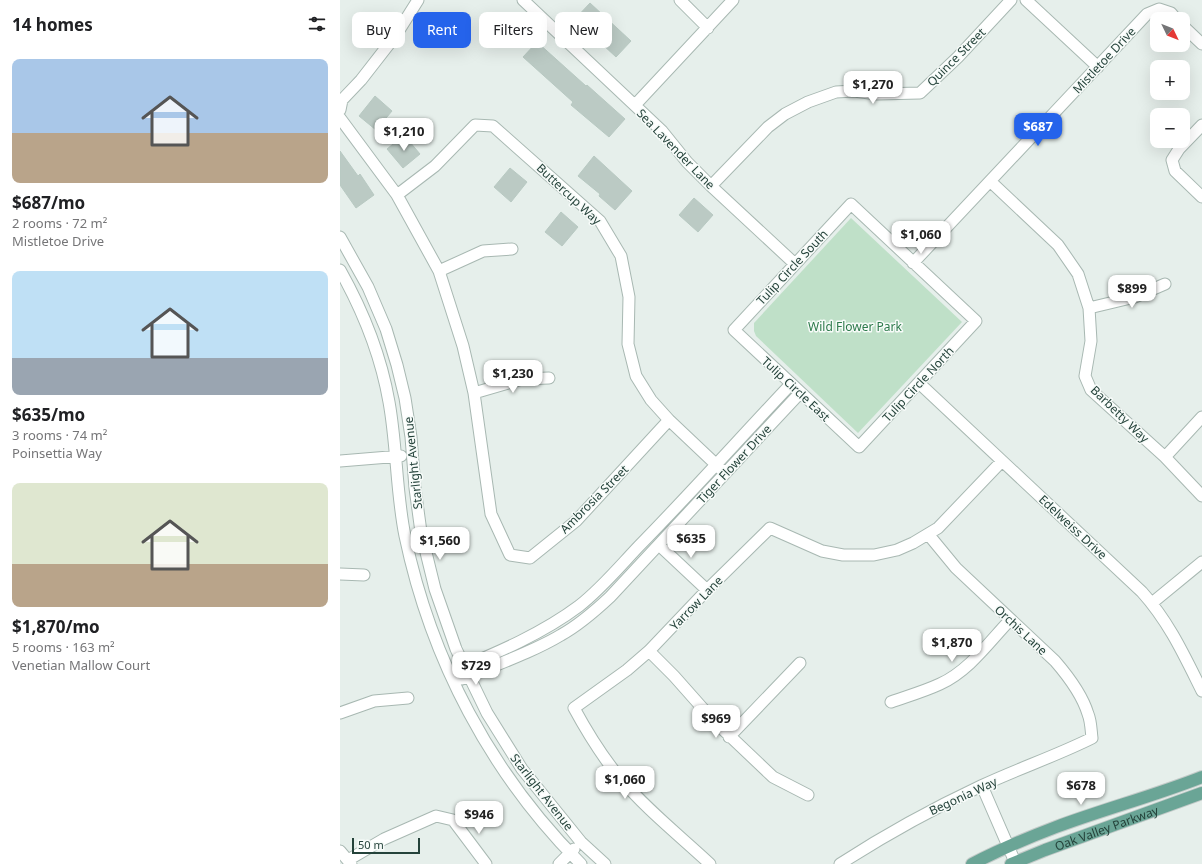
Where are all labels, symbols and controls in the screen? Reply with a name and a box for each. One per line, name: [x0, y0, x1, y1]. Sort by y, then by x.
chip: Buy: [352, 12, 405, 48]
chip: Rent: [413, 12, 471, 48]
chip: Filters: [479, 12, 547, 48]
chip: New: [555, 12, 612, 48]
north arrow: [1150, 12, 1190, 52]
map controls: [1150, 12, 1190, 148]
text: 14 homes: [12, 13, 93, 36]
icon: filters: [306, 13, 328, 35]
street label: Quince Street: [923, 23, 990, 90]
street label: Mistletoe Drive: [1069, 23, 1139, 97]
button: +: [1150, 60, 1190, 100]
pin: $1,270: [840, 71, 906, 105]
text: $1,270: [853, 75, 893, 93]
icon: home: [134, 85, 206, 157]
street label: Sea Lavender Lane: [633, 105, 719, 193]
button: −: [1150, 108, 1190, 148]
pin: $687: [1014, 113, 1062, 147]
text: $687: [1023, 117, 1053, 135]
pin: $1,210: [371, 118, 437, 152]
text: $1,210: [384, 122, 424, 140]
street label: Buttercup Way: [533, 160, 606, 229]
text: $687/mo: [12, 191, 85, 214]
text: 2 rooms · 72 m²: [12, 214, 107, 232]
pin: $1,060: [888, 221, 954, 255]
text: $1,060: [901, 225, 941, 243]
street label: Tulip Circle South: [753, 226, 831, 308]
text: Mistletoe Drive: [12, 232, 104, 250]
pin: $899: [1108, 275, 1156, 309]
text: $899: [1117, 279, 1147, 297]
icon: home: [134, 297, 206, 369]
park label: Wild Flower Park: [808, 318, 902, 335]
street label: Tulip Circle North: [879, 343, 957, 425]
street label: Tulip Circle East: [758, 353, 834, 426]
pin: $1,230: [480, 360, 546, 394]
text: $1,230: [493, 364, 533, 382]
street label: Barbetty Way: [1087, 382, 1154, 447]
text: $635/mo: [12, 403, 85, 426]
street label: Starlight Avenue: [400, 416, 426, 510]
street label: Tiger Flower Drive: [693, 421, 775, 507]
text: 3 rooms · 74 m²: [12, 426, 107, 444]
text: Poinsettia Way: [12, 444, 102, 462]
street label: Ambrosia Street: [556, 461, 632, 537]
street label: Edelweiss Drive: [1035, 491, 1111, 563]
icon: home: [134, 509, 206, 581]
pin: $635: [667, 525, 715, 559]
pin: $1,560: [407, 527, 473, 561]
text: $635: [676, 529, 706, 547]
text: $1,560: [420, 531, 460, 549]
street label: Yarrow Lane: [666, 572, 726, 634]
street label: Orchis Lane: [991, 601, 1051, 659]
text: $1,870/mo: [12, 615, 100, 638]
pin: $1,870: [919, 629, 985, 663]
text: $1,870: [932, 633, 972, 651]
text: 5 rooms · 163 m²: [12, 638, 115, 656]
pin: $729: [452, 652, 500, 686]
text: Venetian Mallow Court: [12, 656, 150, 674]
text: $729: [461, 656, 491, 674]
pin: $969: [692, 705, 740, 739]
text: $969: [701, 709, 731, 727]
street label: Starlight Avenue: [507, 750, 578, 834]
pin: $1,060: [592, 766, 658, 800]
text: $1,060: [605, 770, 645, 788]
street label: Begonia Way: [926, 772, 1001, 819]
pin: $678: [1057, 772, 1105, 806]
text: $678: [1066, 776, 1096, 794]
pin: $946: [455, 801, 503, 835]
street label: Oak Valley Parkway: [1052, 801, 1161, 854]
text: $946: [464, 805, 494, 823]
scale bar: [352, 836, 420, 855]
text: 50 m: [358, 837, 384, 852]

